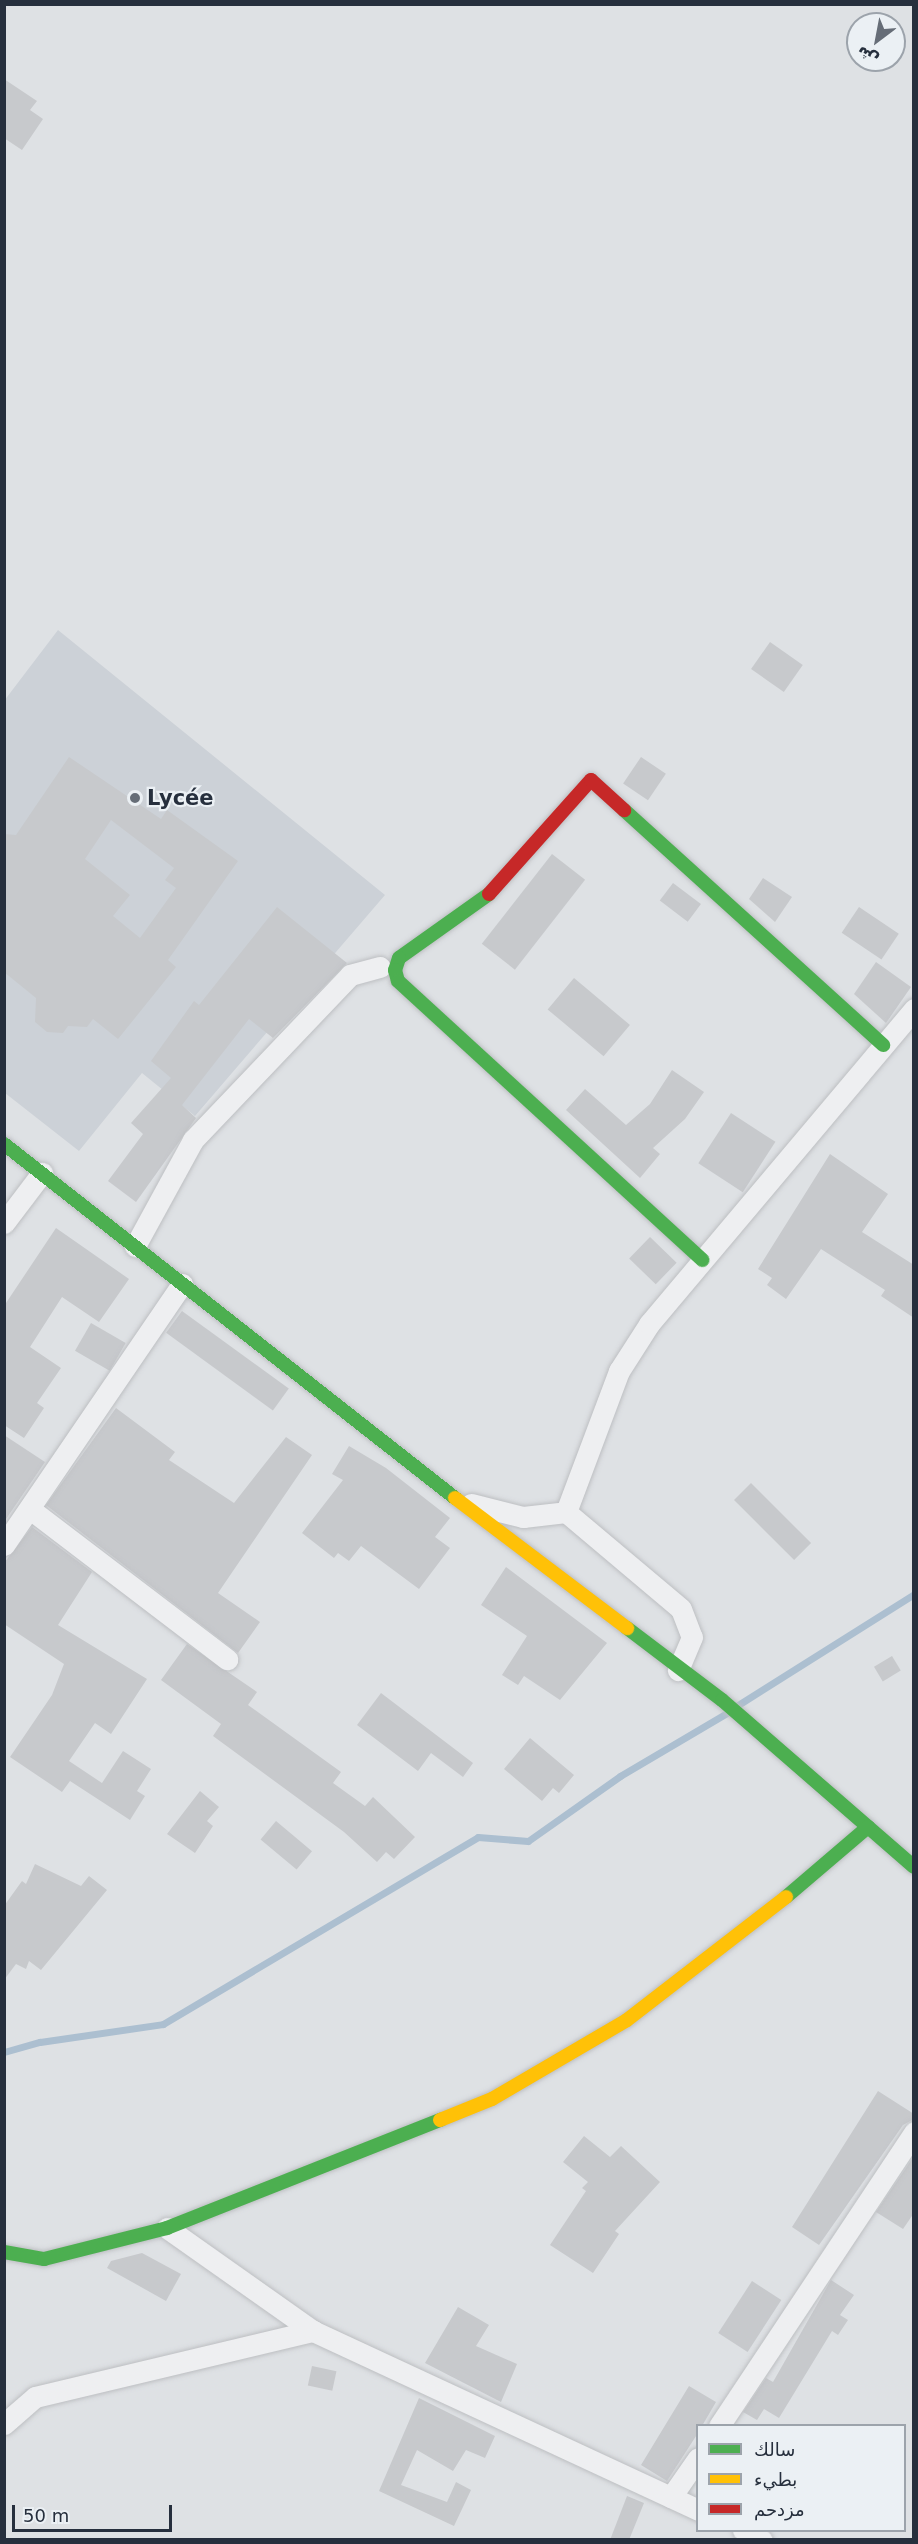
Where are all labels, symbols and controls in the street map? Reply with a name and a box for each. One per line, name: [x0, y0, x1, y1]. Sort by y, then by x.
north arrow: [846, 12, 906, 72]
text: ش: [853, 42, 882, 70]
place label: Lycée: [147, 785, 214, 811]
marker: Lycée: [128, 791, 142, 805]
legend: [696, 2424, 906, 2532]
text: سالك: [754, 2439, 795, 2460]
text: بطيء: [754, 2469, 797, 2490]
scale bar: [15, 2493, 176, 2531]
text: مزدحم: [754, 2499, 805, 2520]
text: 50 m: [23, 2505, 69, 2526]

